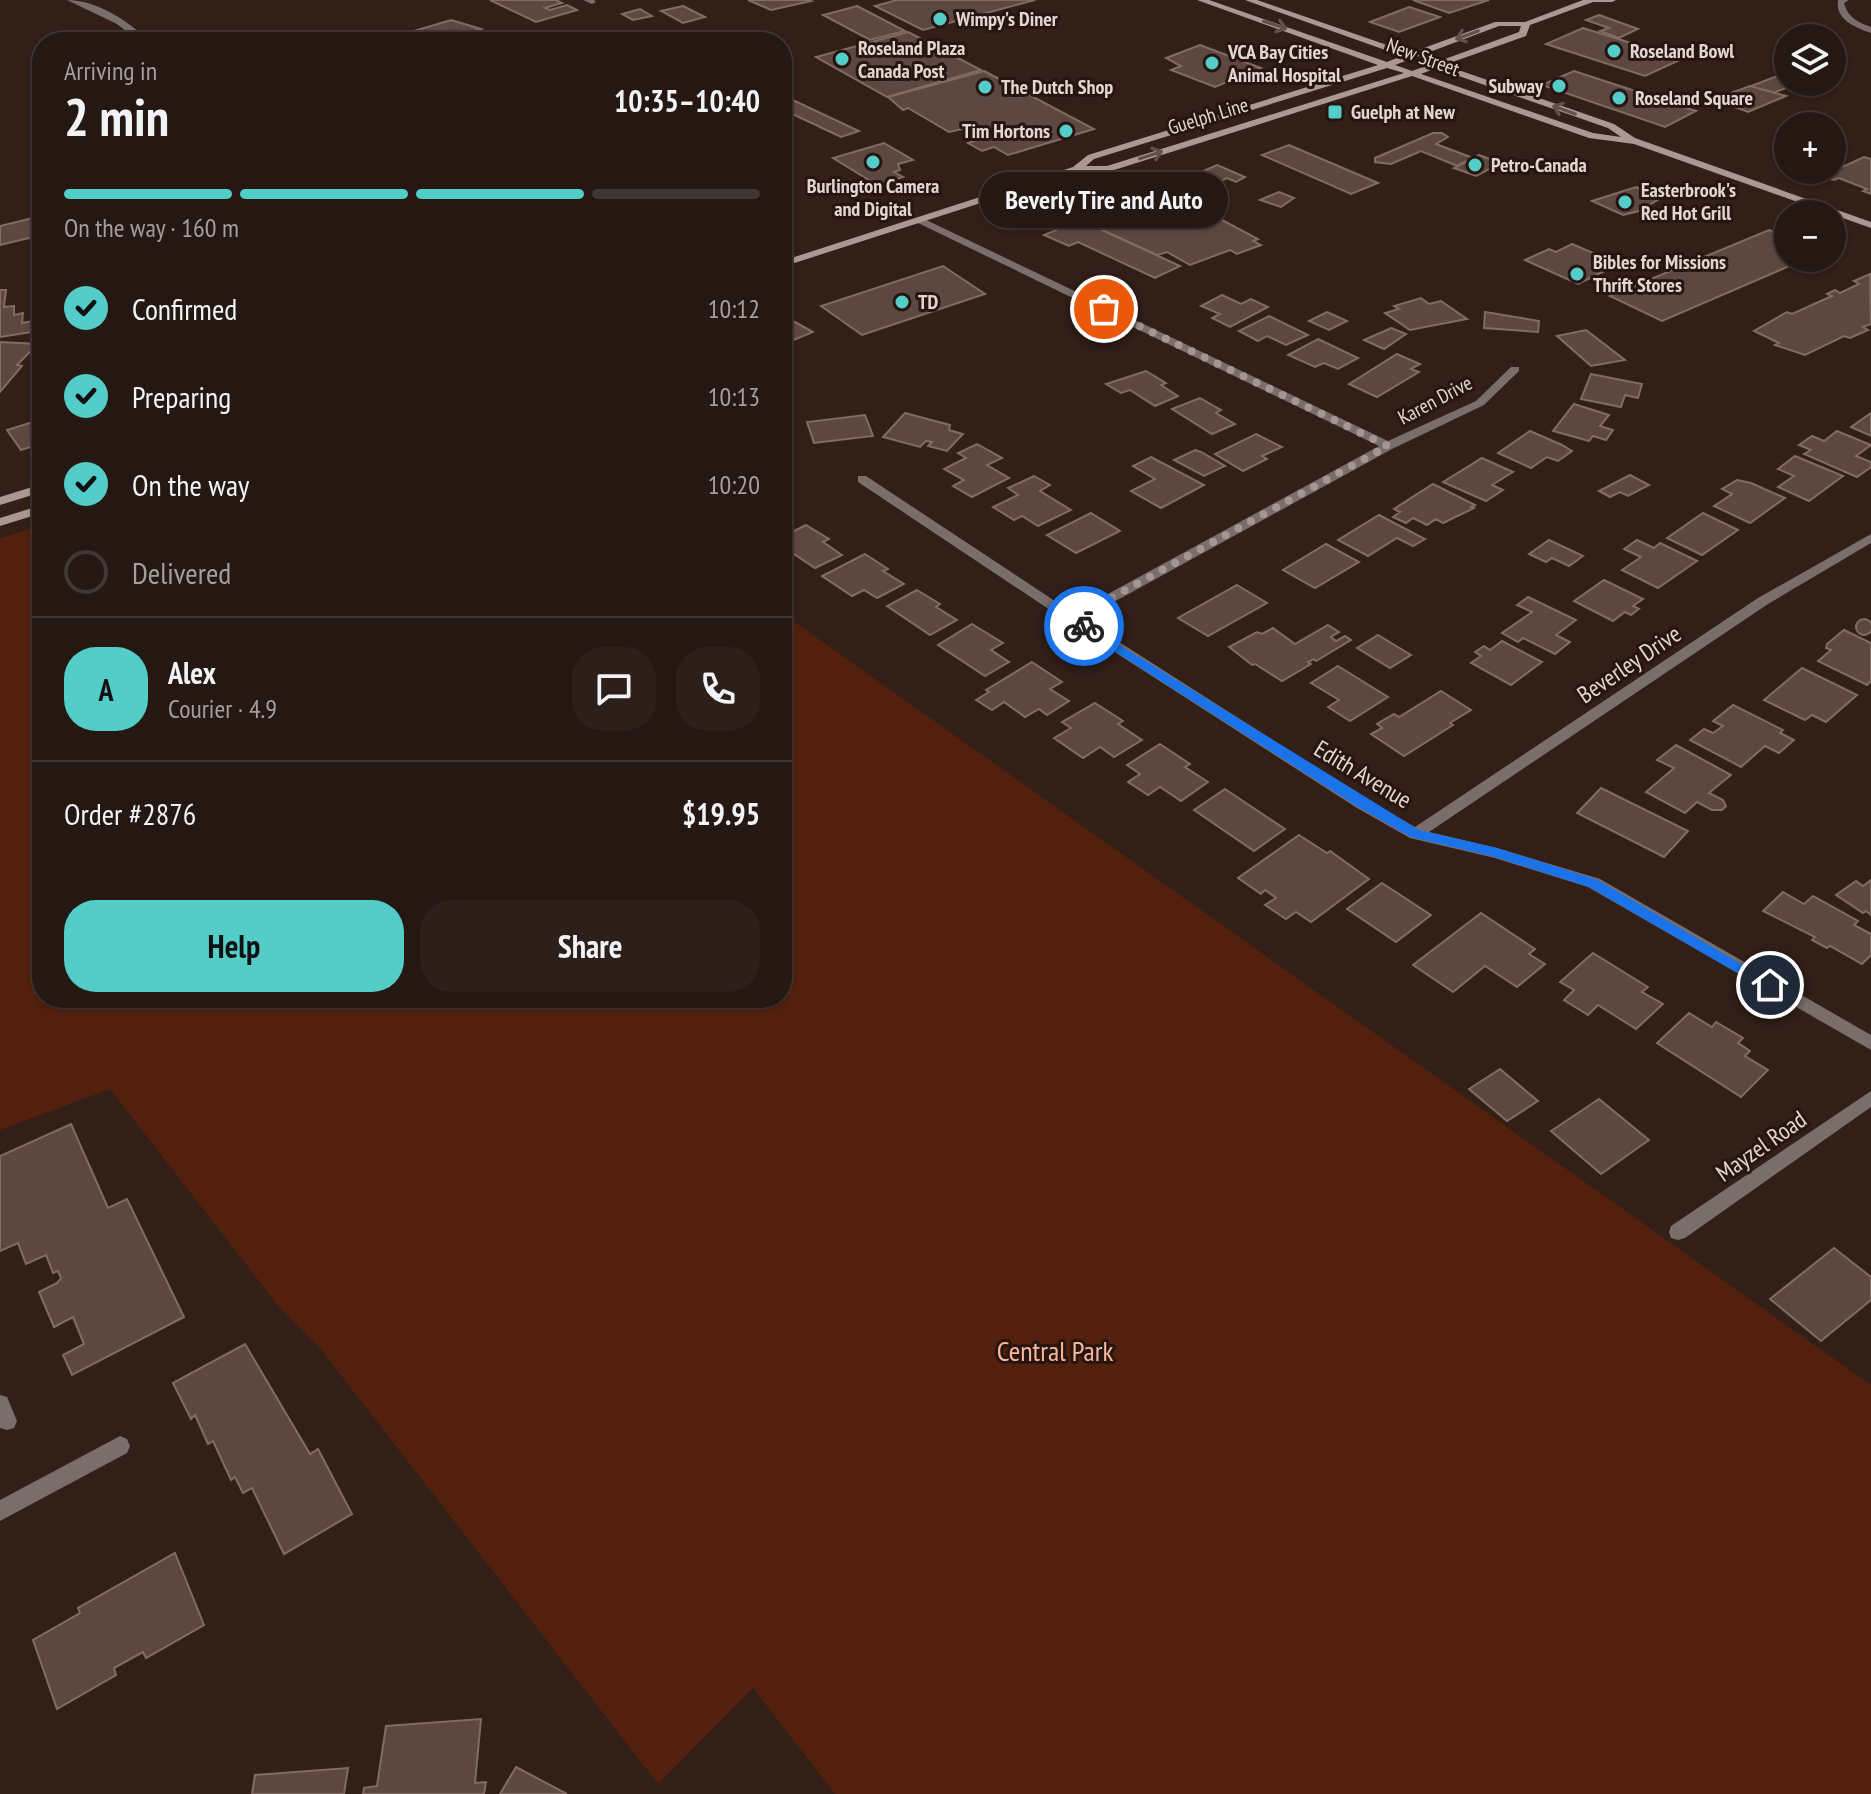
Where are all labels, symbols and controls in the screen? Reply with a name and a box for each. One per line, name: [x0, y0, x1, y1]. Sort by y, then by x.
place label: Wimpy's Diner: [955, 6, 1058, 32]
marker: Wimpy's Diner: [931, 10, 949, 28]
one-way arrow: [1263, 18, 1288, 33]
map controls: [1774, 24, 1846, 272]
button: layers: [1774, 24, 1846, 96]
one-way arrow: [1456, 29, 1480, 43]
street label: New Street: [1383, 32, 1464, 82]
place label: Roseland Plaza Canada Post: [858, 35, 965, 84]
place label: Roseland Bowl: [1630, 38, 1734, 64]
place label: VCA Bay Cities Animal Hospital: [1227, 39, 1341, 88]
marker: Roseland Bowl: [1605, 42, 1623, 60]
marker: Roseland Plaza Canada Post: [833, 50, 851, 68]
text: Arriving in: [64, 54, 157, 87]
marker: VCA Bay Cities Animal Hospital: [1203, 54, 1221, 72]
place label: Subway: [1488, 73, 1544, 99]
place label: The Dutch Shop: [1001, 74, 1113, 100]
marker: Subway: [1550, 77, 1568, 95]
marker: The Dutch Shop: [976, 78, 994, 96]
text: 10:35–10:40: [614, 81, 760, 120]
text: 2 min: [64, 83, 169, 150]
place label: Roseland Square: [1635, 85, 1753, 111]
marker: Roseland Square: [1610, 89, 1628, 107]
street label: Guelph Line: [1165, 91, 1251, 141]
place label: Guelph at New: [1351, 99, 1456, 125]
one-way arrow: [1552, 101, 1577, 116]
marker: Guelph at New: [1326, 103, 1344, 121]
button: +: [1774, 112, 1846, 184]
place label: Tim Hortons: [962, 118, 1050, 144]
marker: Tim Hortons: [1057, 122, 1075, 140]
one-way arrow: [1138, 147, 1164, 162]
place label: Petro-Canada: [1491, 152, 1587, 178]
marker: Burlington Camera and Digital: [864, 153, 882, 171]
marker: Petro-Canada: [1466, 156, 1484, 174]
place label: Burlington Camera and Digital: [807, 173, 939, 222]
callout: Beverly Tire and Auto: [980, 173, 1228, 229]
place label: Easterbrook's Red Hot Grill: [1641, 177, 1736, 226]
text: Beverly Tire and Auto: [1005, 183, 1203, 216]
marker: Easterbrook's Red Hot Grill: [1616, 193, 1634, 211]
button: −: [1774, 200, 1846, 272]
text: On the way · 160 m: [64, 211, 239, 244]
place label: Bibles for Missions Thrift Stores: [1593, 249, 1726, 298]
marker: Bibles for Missions Thrift Stores: [1568, 265, 1586, 283]
pin: [1070, 275, 1138, 343]
icon: check: [64, 286, 108, 330]
icon: bag: [1082, 287, 1126, 331]
text: Confirmed: [132, 289, 237, 328]
place label: TD: [918, 289, 938, 315]
text: 10:12: [708, 292, 760, 325]
marker: TD: [893, 293, 911, 311]
street label: Karen Drive: [1393, 370, 1477, 430]
icon: check: [64, 374, 108, 418]
text: Preparing: [132, 377, 231, 416]
text: 10:13: [708, 380, 760, 413]
icon: check: [64, 462, 108, 506]
text: On the way: [132, 465, 249, 504]
text: 10:20: [708, 468, 760, 501]
text: Delivered: [132, 553, 231, 592]
courier: [1044, 586, 1124, 666]
icon: bike: [1062, 604, 1106, 648]
street label: Beverley Drive: [1571, 618, 1687, 710]
button: chat: [572, 647, 656, 731]
button: phone: [676, 647, 760, 731]
text: Alex: [168, 653, 216, 692]
text: A: [98, 670, 114, 709]
text: Courier · 4.9: [168, 692, 277, 725]
street label: Edith Avenue: [1309, 733, 1417, 815]
text: Order #2876: [64, 794, 196, 833]
text: $19.95: [682, 794, 760, 833]
button: Help: [64, 900, 404, 992]
button: Share: [420, 900, 760, 992]
pin: [1736, 951, 1804, 1019]
icon: home: [1748, 963, 1792, 1007]
street label: Mayzel Road: [1710, 1104, 1812, 1188]
park label: Central Park: [997, 1332, 1113, 1369]

